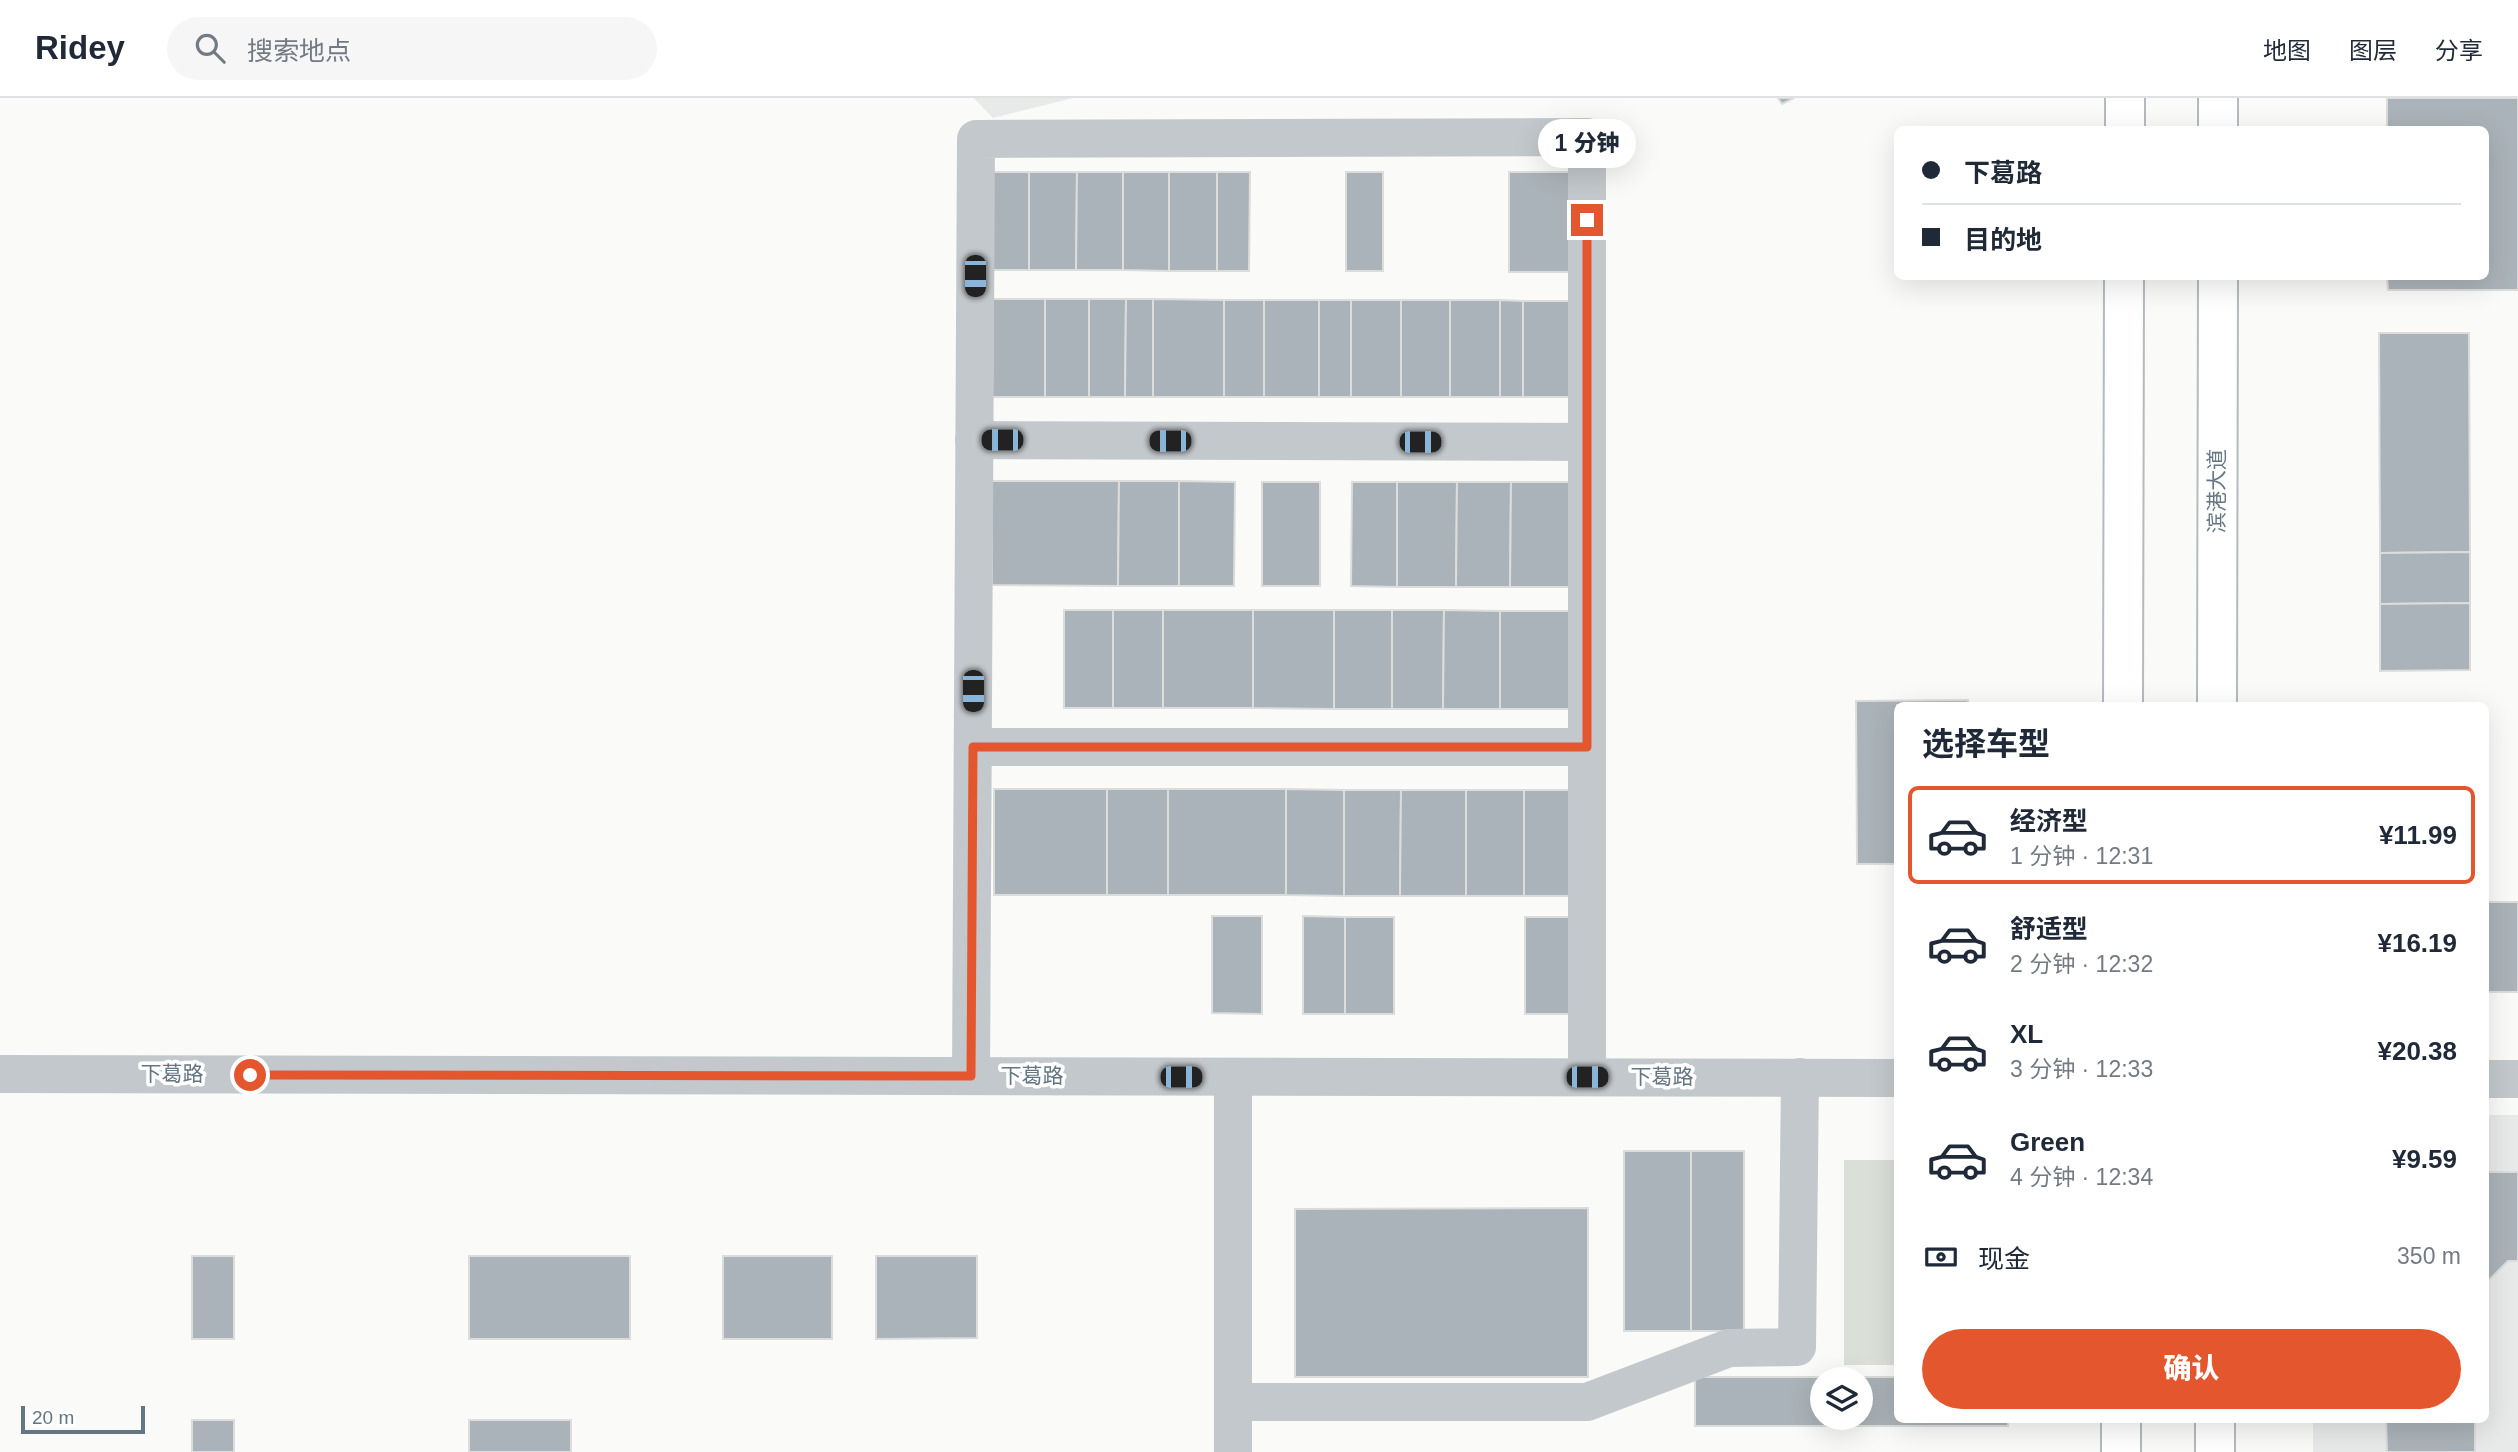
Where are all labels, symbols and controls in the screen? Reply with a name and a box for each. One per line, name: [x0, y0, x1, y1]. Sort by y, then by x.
search box: [167, 17, 657, 80]
text: Ridey: [35, 29, 125, 66]
icon: search: [191, 29, 229, 67]
text: 搜索地点: [247, 36, 351, 66]
text: 地图: [2263, 37, 2311, 64]
text: 图层: [2349, 37, 2397, 64]
text: 分享: [2435, 37, 2483, 64]
callout: 1 分钟: [1538, 118, 1636, 167]
text: 1 分钟: [1554, 130, 1620, 156]
text: 下葛路: [1964, 158, 2042, 188]
route end: [1571, 204, 1603, 236]
text: 目的地: [1964, 225, 2042, 255]
car: [965, 255, 986, 297]
car: [982, 430, 1024, 451]
car: [1150, 431, 1192, 452]
car: [1400, 432, 1442, 453]
street label: 滨港大道: [2205, 449, 2228, 533]
car: [963, 670, 984, 712]
text: 选择车型: [1922, 726, 2050, 762]
icon: car: [1926, 804, 1989, 867]
text: 经济型: [2010, 806, 2088, 836]
text: ¥11.99: [2379, 820, 2457, 850]
text: 1 分钟 · 12:31: [2010, 843, 2153, 869]
icon: car: [1926, 912, 1989, 975]
text: 舒适型: [2010, 914, 2088, 944]
text: ¥16.19: [2377, 928, 2457, 958]
text: 2 分钟 · 12:32: [2010, 951, 2153, 977]
text: XL: [2010, 1019, 2043, 1049]
icon: car: [1926, 1020, 1989, 1083]
text: ¥20.38: [2377, 1036, 2457, 1066]
text: 3 分钟 · 12:33: [2010, 1056, 2153, 1082]
route start: [234, 1059, 266, 1091]
street label: 下葛路: [141, 1062, 204, 1085]
street label: 下葛路: [1001, 1064, 1064, 1087]
street label: 下葛路: [1631, 1065, 1694, 1088]
car: [1161, 1067, 1203, 1088]
car: [1567, 1067, 1609, 1088]
text: Green: [2010, 1127, 2085, 1157]
icon: car: [1926, 1128, 1989, 1191]
text: ¥9.59: [2392, 1144, 2457, 1174]
text: 4 分钟 · 12:34: [2010, 1164, 2153, 1190]
icon: cash: [1922, 1238, 1960, 1276]
text: 350 m: [2397, 1243, 2461, 1269]
text: 现金: [1978, 1244, 2030, 1274]
button: 确认: [1922, 1329, 2461, 1409]
map controls: [1810, 1367, 1873, 1430]
button: layers: [1810, 1367, 1873, 1430]
scale bar: [21, 1403, 145, 1435]
text: 20 m: [32, 1407, 74, 1428]

